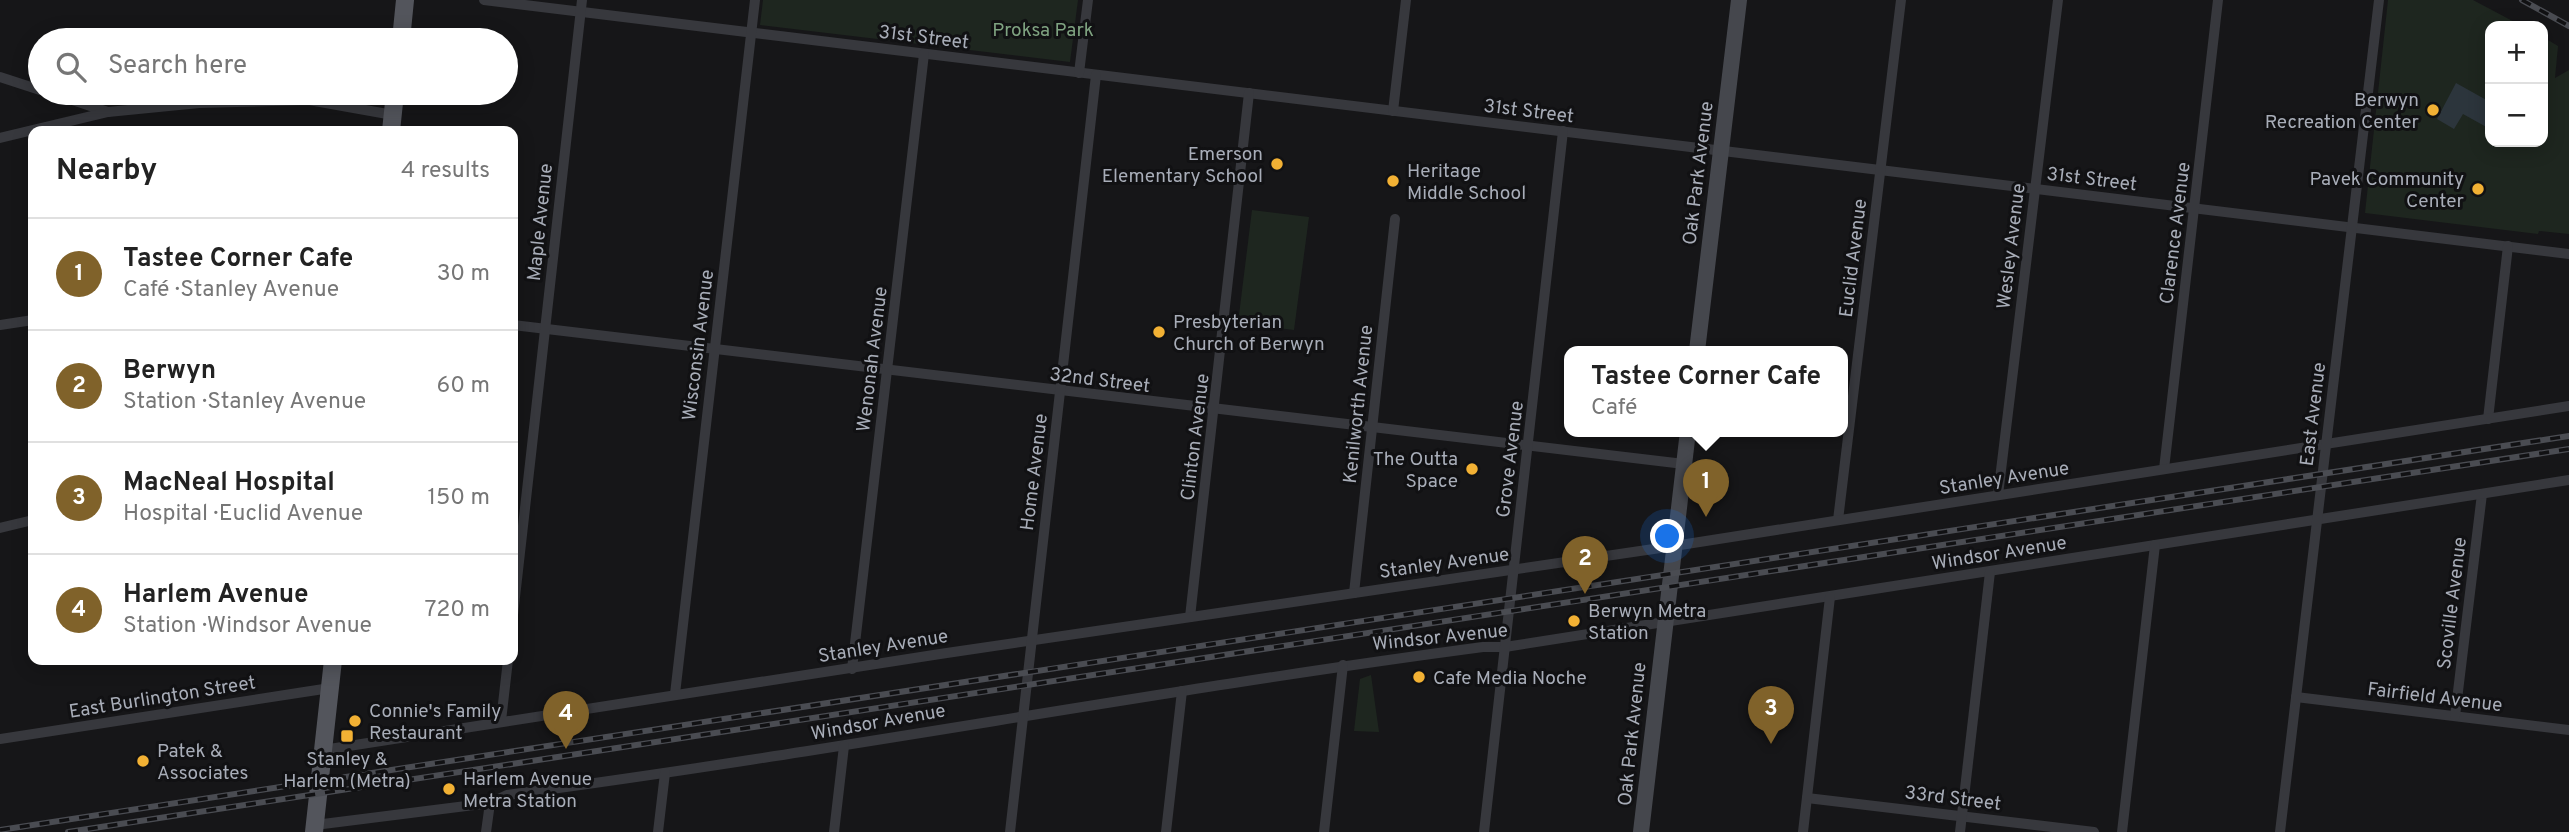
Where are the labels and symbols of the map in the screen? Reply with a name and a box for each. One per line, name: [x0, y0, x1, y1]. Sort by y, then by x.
park label: Proksa Park: [992, 19, 1094, 43]
street label: 31st Street: [877, 21, 970, 55]
place label: Berwyn Recreation Center: [2265, 89, 2420, 135]
street label: 31st Street: [1482, 95, 1575, 129]
street label: Oak Park Avenue: [1678, 100, 1720, 246]
marker: Berwyn Recreation Center: [2425, 102, 2441, 118]
place label: Emerson Elementary School: [1102, 143, 1263, 189]
marker: Emerson Elementary School: [1269, 156, 1285, 172]
place label: Heritage Middle School: [1407, 160, 1526, 206]
street label: Clarence Avenue: [2155, 161, 2197, 306]
street label: Maple Avenue: [523, 162, 559, 282]
street label: 31st Street: [2045, 163, 2138, 197]
place label: Pavek Community Center: [2309, 168, 2465, 214]
marker: Heritage Middle School: [1385, 173, 1401, 189]
marker: Pavek Community Center: [2470, 181, 2486, 197]
street label: Wesley Avenue: [1992, 182, 2032, 311]
street label: Euclid Avenue: [1835, 198, 1873, 319]
street label: Wisconsin Avenue: [678, 268, 720, 422]
street label: Wenonah Avenue: [852, 285, 894, 433]
place label: Presbyterian Church of Berwyn: [1173, 311, 1325, 357]
marker: Presbyterian Church of Berwyn: [1151, 324, 1167, 340]
street label: Kenilworth Avenue: [1339, 324, 1379, 485]
street label: East Avenue: [2296, 361, 2332, 468]
street label: 32nd Street: [1048, 363, 1151, 399]
street label: Clinton Avenue: [1176, 372, 1216, 502]
street label: Grove Avenue: [1492, 399, 1530, 519]
street label: Home Avenue: [1016, 412, 1054, 532]
place label: The Outta Space: [1373, 448, 1458, 494]
street label: Stanley Avenue: [1938, 457, 2071, 501]
pin: 1: [1683, 459, 1729, 517]
marker: The Outta Space: [1464, 461, 1480, 477]
your location: [1650, 519, 1684, 553]
street label: Windsor Avenue: [1930, 531, 2068, 576]
pin: 2: [1562, 536, 1608, 594]
street label: Scoville Avenue: [2433, 536, 2473, 671]
street label: Stanley Avenue: [1378, 543, 1511, 585]
place label: Berwyn Metra Station: [1588, 600, 1706, 646]
marker: Berwyn Metra Station: [1566, 613, 1582, 629]
street label: Windsor Avenue: [1371, 619, 1509, 657]
street label: Stanley Avenue: [817, 625, 950, 669]
street label: Oak Park Avenue: [1614, 661, 1652, 807]
place label: Cafe Media Noche: [1433, 667, 1587, 691]
marker: Cafe Media Noche: [1411, 669, 1427, 685]
street label: East Burlington Street: [67, 671, 257, 725]
street label: Fairfield Avenue: [2366, 678, 2504, 718]
pin: 3: [1748, 686, 1794, 744]
pin: 4: [543, 691, 589, 749]
street label: Windsor Avenue: [809, 699, 948, 747]
place label: Connie's Family Restaurant: [369, 700, 501, 746]
marker: Connie's Family Restaurant: [347, 713, 363, 729]
marker: Stanley & Harlem (Metra): [339, 728, 355, 744]
place label: Patek & Associates: [157, 740, 248, 786]
place label: Stanley & Harlem (Metra): [283, 748, 411, 794]
marker: Patek & Associates: [135, 753, 151, 769]
place label: Harlem Avenue Metra Station: [463, 768, 592, 814]
marker: Harlem Avenue Metra Station: [441, 781, 457, 797]
street label: 33rd Street: [1903, 781, 2002, 817]

